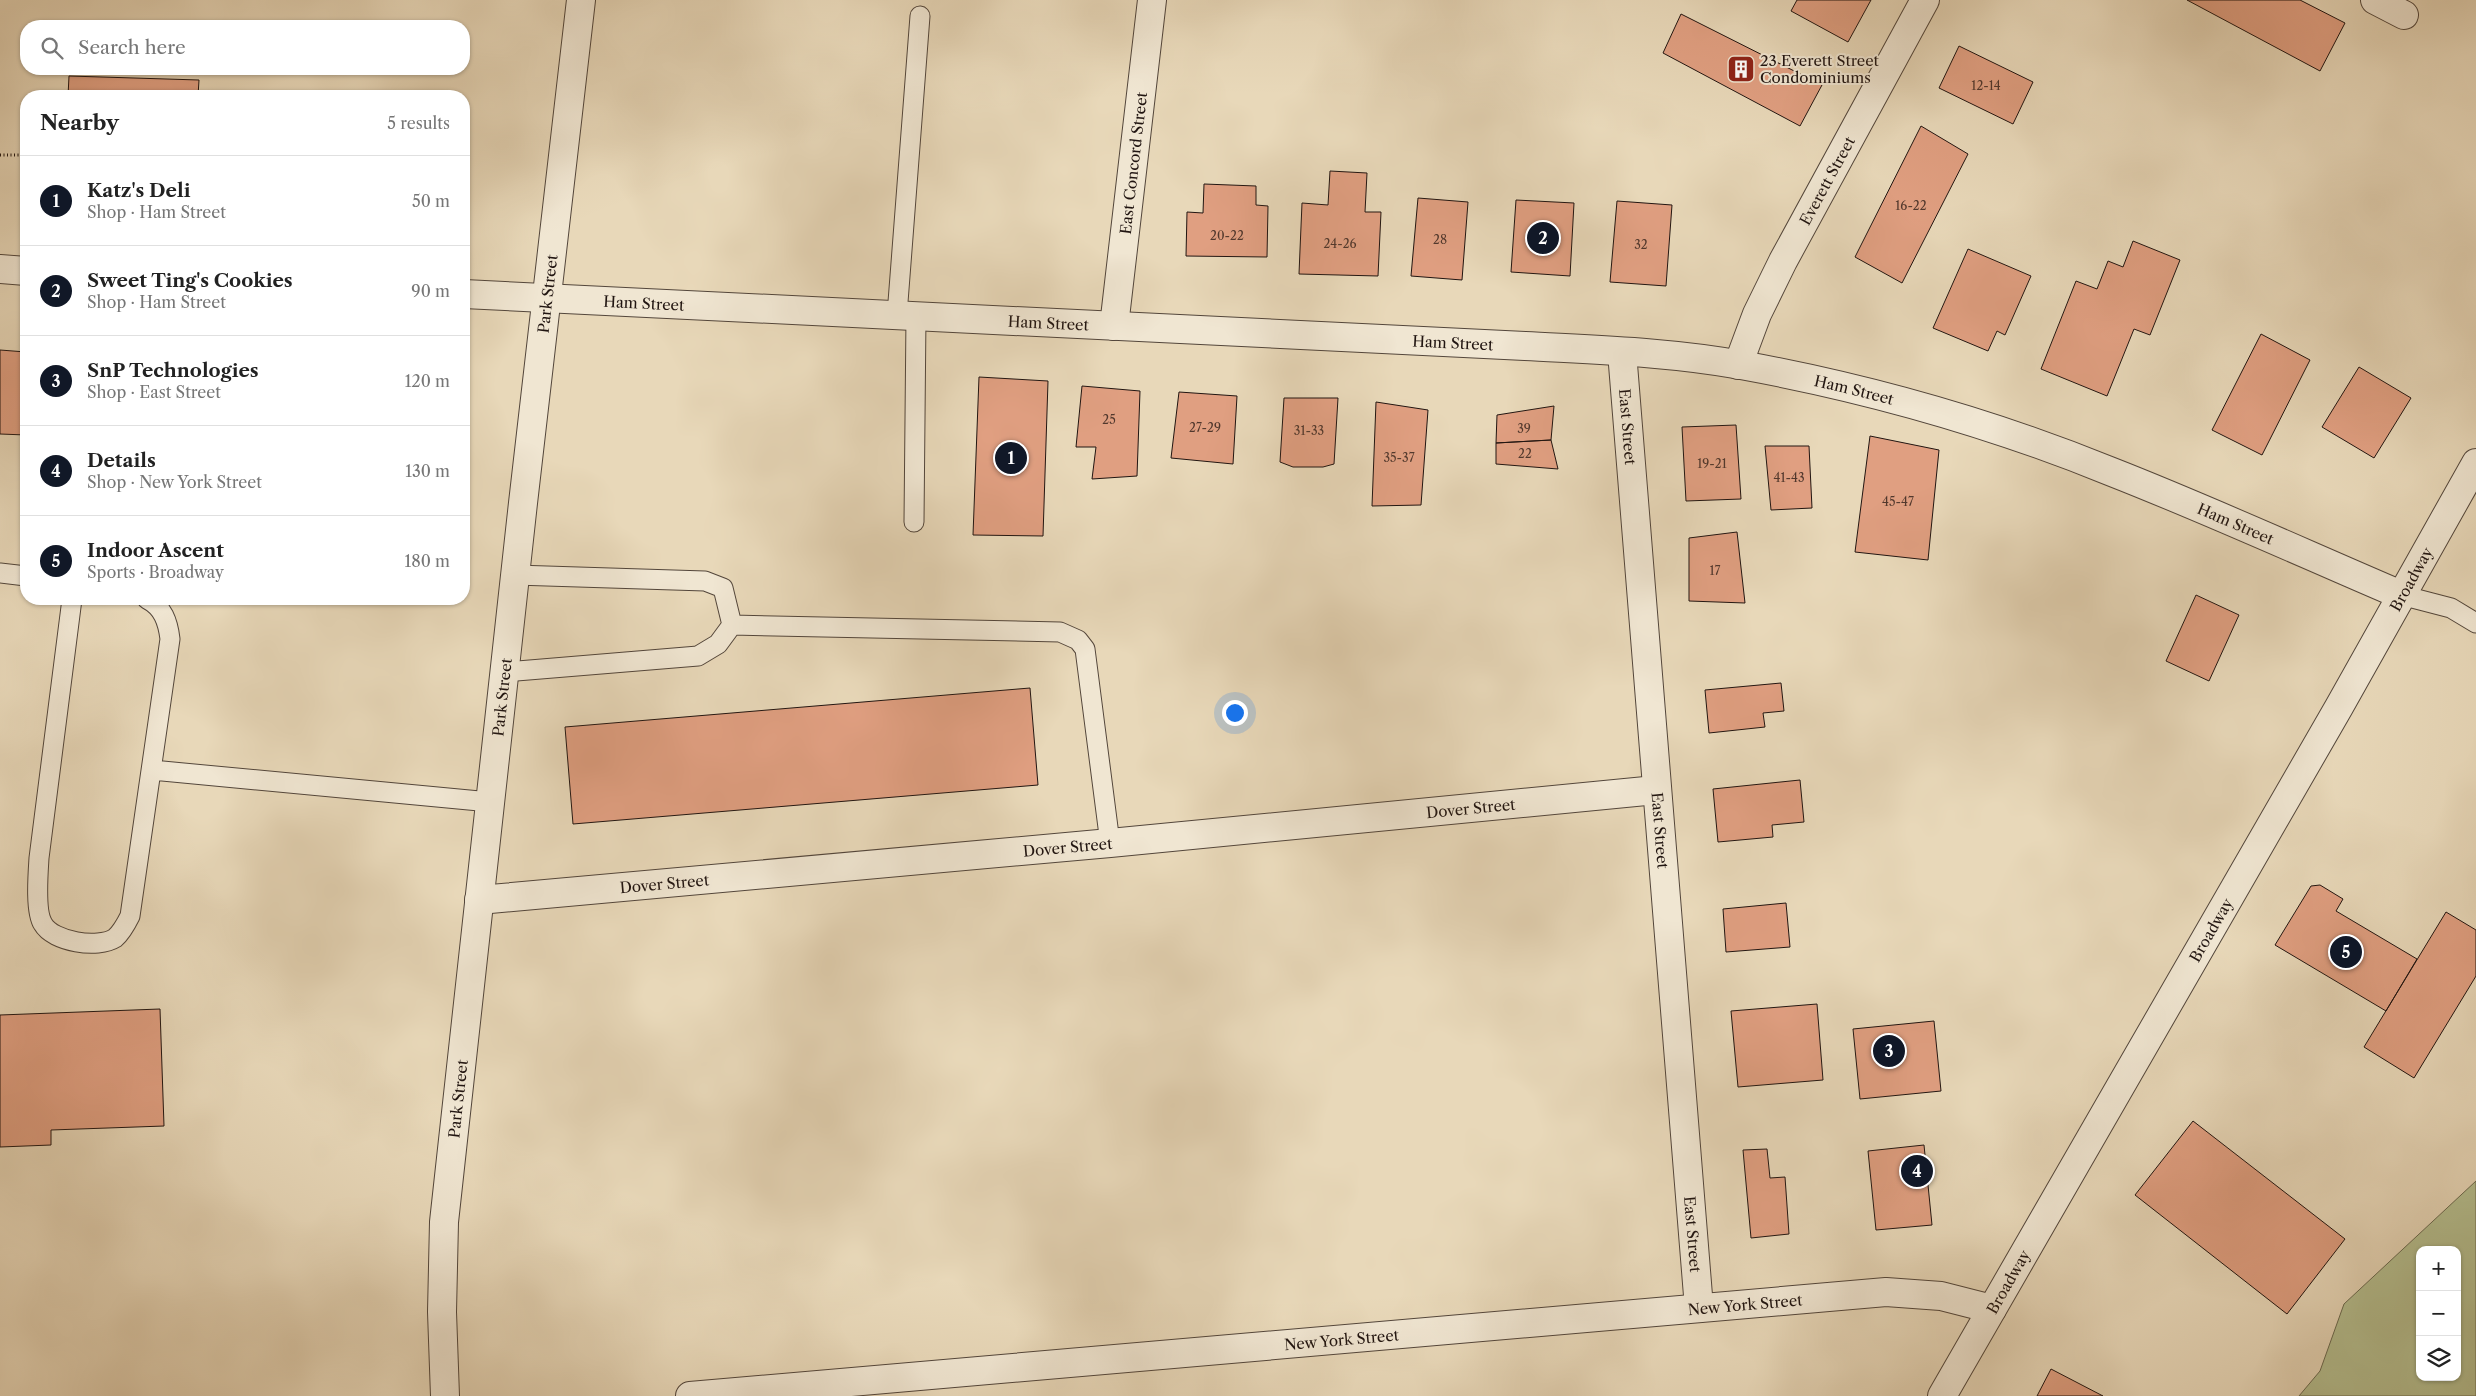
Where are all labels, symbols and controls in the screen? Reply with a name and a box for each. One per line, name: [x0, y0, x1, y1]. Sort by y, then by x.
search box: [20, 20, 470, 75]
icon: search: [38, 34, 66, 62]
text: Search here: [78, 36, 186, 59]
place label: 23 Everett Street Condominiums: [1760, 51, 1880, 87]
building icon: 23 Everett Street Condominiums: [1726, 54, 1756, 84]
house number: 12-14: [1971, 78, 2001, 93]
street label: East Concord Street: [1115, 90, 1151, 235]
text: Nearby: [40, 110, 119, 135]
text: 5 results: [387, 113, 450, 133]
street label: Everett Street: [1795, 132, 1859, 228]
text: Katz's Deli: [87, 179, 190, 202]
text: 1: [52, 191, 60, 211]
text: 50 m: [412, 191, 450, 211]
house number: 16-22: [1895, 198, 1927, 213]
text: Shop · Ham Street: [87, 202, 226, 222]
pin: 2: [1527, 219, 1559, 257]
house number: 20-22: [1210, 228, 1244, 243]
house number: 28: [1433, 232, 1447, 247]
house number: 24-26: [1323, 236, 1357, 251]
house number: 32: [1634, 237, 1648, 252]
street label: Park Street: [533, 253, 561, 334]
text: Sweet Ting's Cookies: [87, 269, 293, 292]
text: 2: [51, 281, 61, 301]
text: 90 m: [411, 281, 450, 301]
street label: Ham Street: [603, 291, 685, 314]
text: Shop · Ham Street: [87, 292, 226, 312]
street label: Ham Street: [1007, 311, 1090, 334]
street label: Ham Street: [1412, 331, 1495, 354]
text: SnP Technologies: [87, 359, 259, 382]
text: 3: [51, 371, 61, 391]
text: 120 m: [405, 371, 450, 391]
street label: Ham Street: [1813, 371, 1897, 409]
text: Shop · East Street: [87, 382, 221, 402]
street label: East Street: [1615, 388, 1641, 466]
house number: 25: [1102, 412, 1116, 427]
house number: 27-29: [1189, 420, 1221, 435]
house number: 39: [1517, 421, 1531, 436]
house number: 31-33: [1294, 423, 1324, 438]
pin: 1: [995, 439, 1027, 477]
house number: 22: [1518, 446, 1532, 461]
text: Details: [87, 449, 156, 472]
house number: 35-37: [1383, 450, 1415, 465]
house number: 19-21: [1697, 456, 1727, 471]
text: 4: [51, 461, 61, 481]
text: 130 m: [405, 461, 450, 481]
house number: 41-43: [1773, 470, 1805, 485]
text: Shop · New York Street: [87, 472, 262, 492]
house number: 45-47: [1882, 494, 1914, 509]
street label: Ham Street: [2195, 499, 2277, 548]
text: Indoor Ascent: [87, 539, 224, 562]
street label: Broadway: [2385, 543, 2437, 614]
text: 5: [52, 551, 60, 571]
text: 180 m: [404, 551, 450, 571]
text: Sports · Broadway: [87, 562, 224, 582]
house number: 17: [1710, 563, 1721, 578]
street label: Park Street: [488, 656, 515, 737]
your location: [1222, 700, 1248, 726]
street label: East Street: [1648, 792, 1673, 870]
street label: Dover Street: [1425, 794, 1517, 822]
street label: Dover Street: [1022, 833, 1114, 860]
street label: Dover Street: [619, 870, 710, 897]
street label: Broadway: [2185, 894, 2237, 965]
pin: 5: [2330, 933, 2362, 971]
pin: 3: [1873, 1032, 1905, 1070]
street label: Park Street: [444, 1058, 471, 1139]
pin: 4: [1901, 1152, 1933, 1190]
street label: East Street: [1681, 1195, 1706, 1274]
street label: Broadway: [1982, 1246, 2034, 1317]
map controls: [2416, 1246, 2461, 1381]
button: +: [2416, 1246, 2461, 1291]
street label: New York Street: [1687, 1290, 1804, 1319]
button: −: [2416, 1291, 2461, 1336]
street label: New York Street: [1283, 1325, 1400, 1354]
button: layers: [2416, 1336, 2461, 1381]

